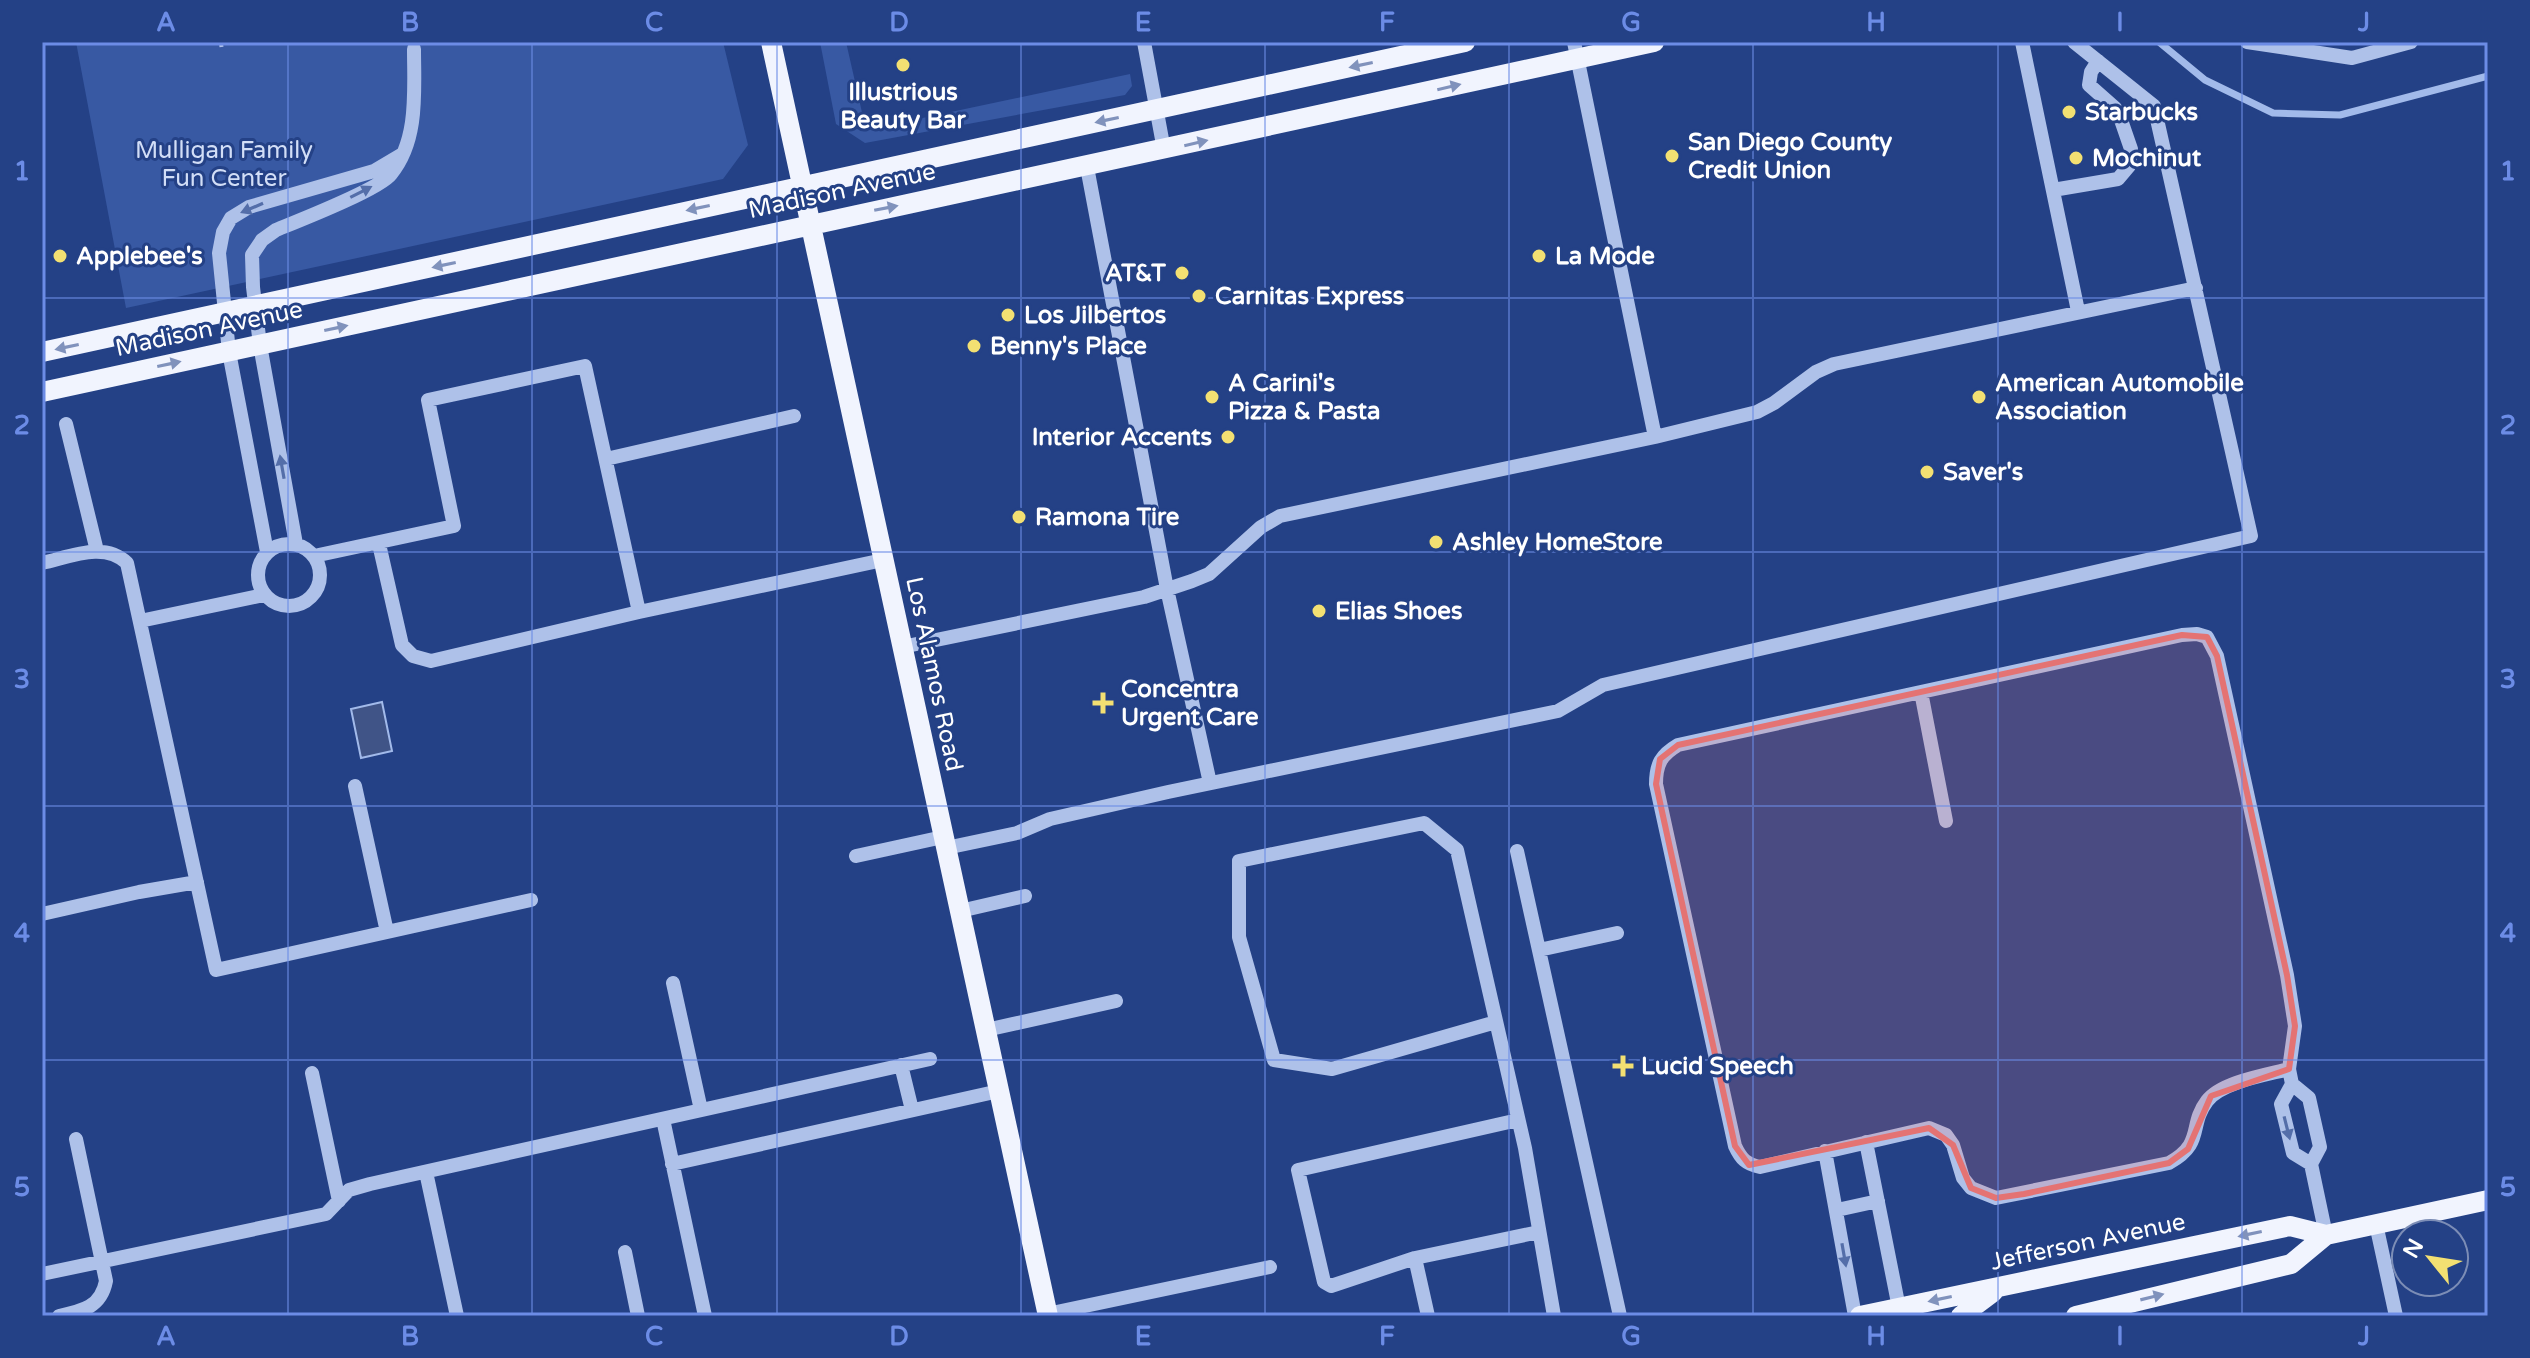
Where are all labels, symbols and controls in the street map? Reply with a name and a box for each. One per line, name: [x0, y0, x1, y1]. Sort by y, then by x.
text: A: [156, 7, 176, 38]
text: B: [401, 7, 419, 38]
text: C: [645, 7, 663, 38]
text: D: [889, 7, 909, 38]
text: E: [1135, 7, 1151, 38]
text: F: [1379, 7, 1395, 38]
text: G: [1621, 7, 1641, 38]
text: H: [1866, 7, 1886, 38]
text: I: [2116, 7, 2124, 38]
text: J: [2357, 7, 2370, 38]
marker: Illustrious Beauty Bar: [894, 56, 912, 74]
one-way arrow: [1349, 59, 1374, 72]
place label: Illustrious Beauty Bar: [840, 78, 967, 135]
one-way arrow: [1437, 80, 1462, 93]
place label: Starbucks: [2085, 98, 2198, 127]
marker: Starbucks: [2060, 103, 2078, 121]
one-way arrow: [1095, 114, 1120, 127]
place label: San Diego County Credit Union: [1688, 128, 1892, 185]
park label: Mulligan Family Fun Center: [135, 136, 313, 193]
one-way arrow: [1183, 136, 1208, 149]
place label: Mochinut: [2092, 144, 2202, 173]
marker: San Diego County Credit Union: [1663, 147, 1681, 165]
marker: Mochinut: [2067, 149, 2085, 167]
text: 1: [14, 156, 30, 187]
text: 1: [2500, 156, 2516, 187]
street label: Madison Avenue: [746, 157, 938, 225]
one-way arrow: [349, 185, 372, 198]
one-way arrow: [874, 201, 899, 214]
one-way arrow: [240, 202, 264, 215]
one-way arrow: [685, 202, 710, 215]
place label: Applebee's: [76, 242, 203, 271]
place label: La Mode: [1555, 242, 1655, 271]
marker: Applebee's: [51, 247, 69, 265]
marker: La Mode: [1530, 247, 1548, 265]
one-way arrow: [432, 259, 457, 271]
place label: AT&T: [1105, 259, 1166, 288]
marker: AT&T: [1173, 264, 1191, 282]
place label: Carnitas Express: [1215, 282, 1404, 311]
marker: Carnitas Express: [1190, 287, 1208, 305]
street label: Madison Avenue: [113, 295, 305, 363]
place label: Los Jilbertos: [1024, 301, 1166, 330]
marker: Los Jilbertos: [999, 306, 1017, 324]
one-way arrow: [323, 321, 348, 334]
place label: Benny's Place: [990, 332, 1147, 361]
marker: Benny's Place: [965, 337, 983, 355]
one-way arrow: [55, 341, 80, 354]
one-way arrow: [157, 357, 182, 370]
place label: A Carini's Pizza & Pasta: [1228, 369, 1380, 426]
place label: American Automobile Association: [1995, 369, 2244, 426]
marker: A Carini's Pizza & Pasta: [1203, 388, 1221, 406]
marker: American Automobile Association: [1970, 388, 1988, 406]
text: 2: [14, 410, 30, 441]
text: 2: [2500, 410, 2516, 441]
place label: Interior Accents: [1032, 423, 1212, 452]
marker: Interior Accents: [1219, 428, 1237, 446]
one-way arrow: [275, 454, 287, 479]
place label: Saver's: [1943, 458, 2023, 487]
marker: Saver's: [1918, 463, 1936, 481]
place label: Ramona Tire: [1035, 503, 1180, 532]
marker: Ramona Tire: [1010, 508, 1028, 526]
place label: Ashley HomeStore: [1452, 528, 1663, 557]
marker: Ashley HomeStore: [1427, 533, 1445, 551]
street label: Los Alamos Road: [899, 574, 969, 774]
place label: Elias Shoes: [1335, 597, 1462, 626]
marker: Elias Shoes: [1310, 602, 1328, 620]
text: 3: [14, 664, 30, 695]
text: 3: [2500, 664, 2516, 695]
place label: Concentra Urgent Care: [1121, 675, 1259, 732]
marker: Concentra Urgent Care: [1092, 692, 1114, 714]
text: 4: [14, 918, 30, 949]
text: 4: [2500, 918, 2516, 949]
place label: Lucid Speech: [1641, 1052, 1794, 1081]
marker: Lucid Speech: [1612, 1055, 1634, 1077]
one-way arrow: [2281, 1115, 2293, 1140]
text: 5: [14, 1172, 30, 1203]
text: 5: [2500, 1172, 2516, 1203]
street label: Jefferson Avenue: [1988, 1207, 2188, 1277]
north arrow: [2390, 1218, 2470, 1298]
one-way arrow: [2237, 1229, 2262, 1241]
text: N: [2398, 1234, 2429, 1263]
one-way arrow: [1839, 1243, 1851, 1268]
one-way arrow: [2140, 1291, 2165, 1303]
one-way arrow: [1928, 1293, 1953, 1306]
text: A: [156, 1321, 176, 1352]
text: B: [401, 1321, 419, 1352]
text: C: [645, 1321, 663, 1352]
text: D: [889, 1321, 909, 1352]
text: E: [1135, 1321, 1151, 1352]
text: F: [1379, 1321, 1395, 1352]
text: G: [1621, 1321, 1641, 1352]
text: H: [1866, 1321, 1886, 1352]
text: I: [2116, 1321, 2124, 1352]
text: J: [2357, 1321, 2370, 1352]

